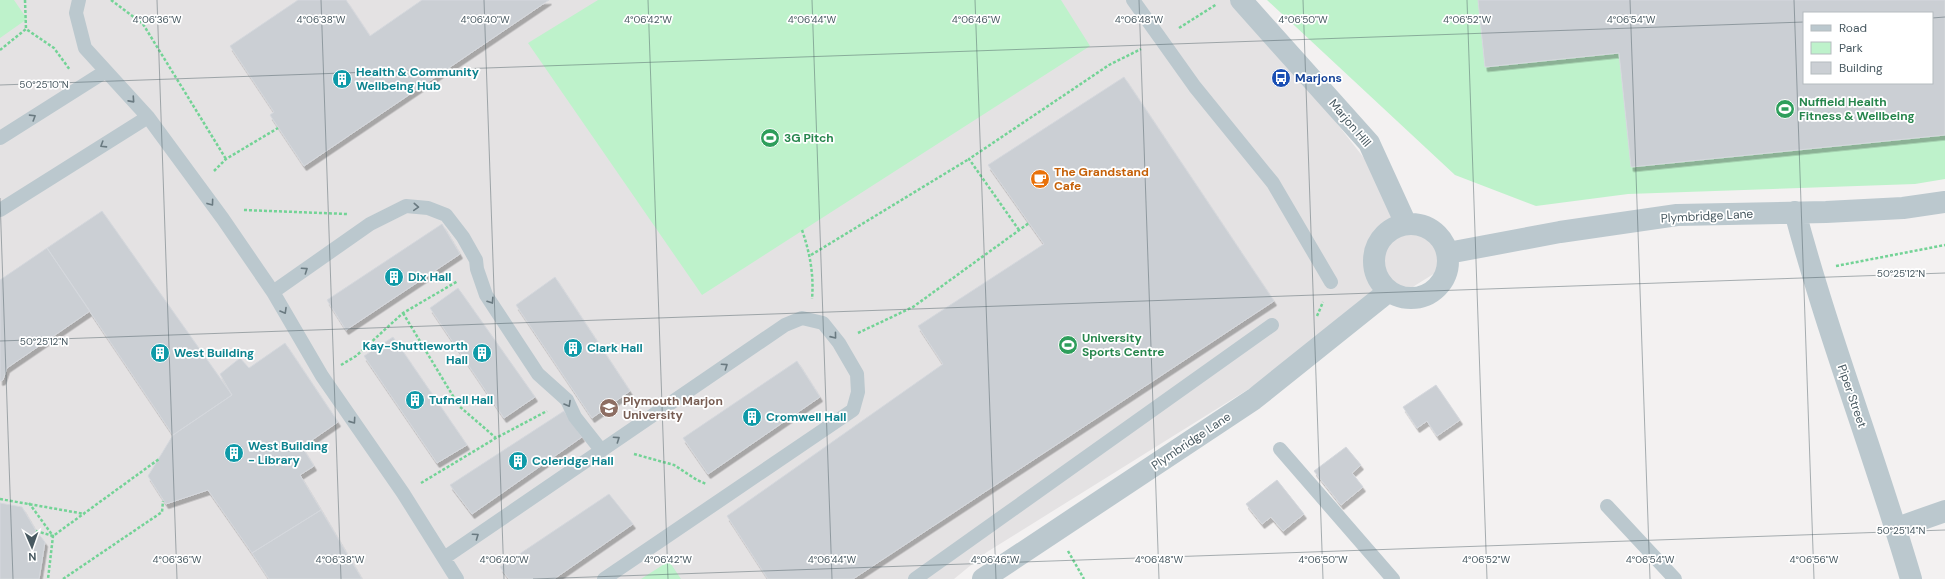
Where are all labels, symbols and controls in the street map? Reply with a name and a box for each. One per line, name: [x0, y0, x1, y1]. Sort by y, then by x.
legend: [1803, 12, 1933, 84]
text: 4°06'36"W: [133, 13, 182, 26]
text: 4°06'38"W: [297, 13, 346, 26]
text: 4°06'40"W: [460, 13, 510, 26]
text: 4°06'42"W: [624, 13, 672, 26]
text: 4°06'44"W: [788, 13, 837, 26]
text: 4°06'46"W: [952, 13, 1001, 26]
text: 4°06'48"W: [1115, 13, 1164, 26]
text: 4°06'50"W: [1278, 13, 1328, 26]
text: 4°06'52"W: [1443, 13, 1491, 26]
text: 4°06'54"W: [1607, 13, 1656, 26]
text: Road: [1839, 20, 1867, 36]
text: Park: [1839, 40, 1863, 56]
text: Building: [1839, 60, 1883, 76]
place label: Health & Community Wellbeing Hub: [356, 64, 480, 94]
bus stop icon: Marjons: [1270, 67, 1292, 89]
building icon: Health & Community Wellbeing Hub: [331, 68, 353, 90]
place label: Marjons: [1295, 70, 1342, 86]
text: 50°25'10"N: [19, 78, 69, 91]
place label: Nuffield Health Fitness & Wellbeing: [1799, 94, 1915, 124]
one-way arrow: [128, 95, 135, 102]
street label: Marjon Hill: [1325, 96, 1375, 150]
sports icon: Nuffield Health Fitness & Wellbeing: [1774, 98, 1796, 120]
one-way arrow: [29, 115, 36, 122]
sports icon: 3G Pitch: [759, 127, 781, 149]
place label: 3G Pitch: [784, 130, 834, 146]
one-way arrow: [100, 140, 107, 148]
place label: The Grandstand Cafe: [1054, 164, 1149, 194]
cafe icon: The Grandstand Cafe: [1029, 168, 1051, 190]
one-way arrow: [206, 198, 213, 205]
one-way arrow: [413, 203, 419, 212]
street label: Plymbridge Lane: [1660, 206, 1754, 226]
building icon: Dix Hall: [383, 266, 405, 288]
one-way arrow: [301, 267, 308, 275]
text: 50°25'12"N: [1877, 267, 1925, 280]
place label: Dix Hall: [408, 269, 451, 285]
one-way arrow: [486, 297, 493, 304]
one-way arrow: [279, 307, 286, 314]
place label: University Sports Centre: [1082, 330, 1164, 360]
one-way arrow: [829, 332, 836, 339]
sports icon: University Sports Centre: [1057, 334, 1079, 356]
text: 50°25'12"N: [20, 335, 68, 348]
building icon: Clark Hall: [562, 337, 584, 359]
place label: Kay-Shuttleworth Hall: [363, 338, 468, 368]
place label: Clark Hall: [587, 340, 643, 356]
building icon: West Building: [149, 342, 171, 364]
building icon: Kay-Shuttleworth Hall: [471, 342, 493, 364]
place label: West Building: [174, 345, 254, 361]
street label: Piper Street: [1834, 362, 1870, 430]
one-way arrow: [721, 363, 728, 371]
building icon: Tufnell Hall: [404, 389, 426, 411]
place label: Tufnell Hall: [429, 392, 493, 408]
place label: Plymouth Marjon University: [623, 393, 723, 423]
school or university icon: Plymouth Marjon University: [598, 397, 620, 419]
one-way arrow: [564, 400, 571, 407]
building icon: Cromwell Hall: [741, 406, 763, 428]
street label: Plymbridge Lane: [1148, 408, 1234, 473]
place label: Cromwell Hall: [766, 409, 846, 425]
one-way arrow: [348, 416, 355, 423]
one-way arrow: [613, 437, 620, 444]
place label: West Building - Library: [248, 438, 328, 468]
building icon: West Building - Library: [223, 442, 245, 464]
building icon: Coleridge Hall: [507, 450, 529, 472]
place label: Coleridge Hall: [532, 453, 614, 469]
text: 50°25'14"N: [1877, 524, 1925, 537]
north arrow: [12, 527, 52, 567]
one-way arrow: [471, 534, 478, 541]
text: N: [28, 550, 37, 564]
text: 4°06'36"W: [153, 553, 202, 566]
text: 4°06'38"W: [316, 553, 365, 566]
text: 4°06'40"W: [479, 553, 529, 566]
text: 4°06'42"W: [644, 553, 692, 566]
text: 4°06'44"W: [808, 553, 857, 566]
text: 4°06'46"W: [971, 553, 1020, 566]
text: 4°06'48"W: [1135, 553, 1184, 566]
text: 4°06'50"W: [1298, 553, 1348, 566]
text: 4°06'52"W: [1462, 553, 1510, 566]
text: 4°06'54"W: [1626, 553, 1675, 566]
text: 4°06'56"W: [1790, 553, 1839, 566]

